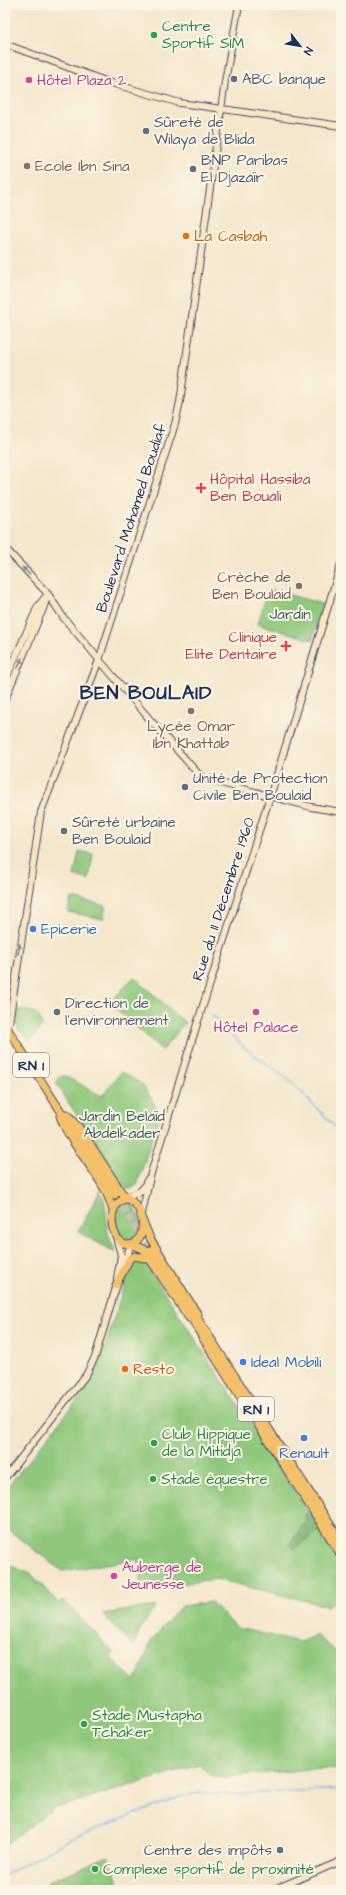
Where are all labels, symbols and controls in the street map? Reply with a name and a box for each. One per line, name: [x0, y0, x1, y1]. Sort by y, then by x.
place label: Centre Sportif SIM: [162, 16, 244, 54]
north arrow: [280, 26, 320, 66]
marker: Centre Sportif SIM: [149, 30, 159, 40]
text: N: [300, 44, 316, 58]
place label: ABC banque: [242, 69, 326, 90]
place label: Hôtel Plaza 2: [37, 70, 127, 91]
marker: ABC banque: [229, 74, 239, 84]
marker: Hôtel Plaza 2: [24, 75, 34, 85]
place label: Sûreté de Wilaya de Blida: [154, 112, 255, 151]
marker: Sûreté de Wilaya de Blida: [141, 126, 151, 136]
place label: BNP Paribas El Djazaïr: [201, 150, 288, 188]
place label: Ecole Ibn Sina: [35, 156, 130, 177]
marker: Ecole Ibn Sina: [22, 161, 32, 171]
marker: BNP Paribas El Djazaïr: [188, 164, 198, 174]
place label: La Casbah: [194, 226, 268, 247]
marker: La Casbah: [181, 231, 191, 241]
street label: Boulevard Mohamed Boudiaf: [91, 421, 172, 615]
place label: Hôpital Hassiba Ben Bouali: [210, 469, 311, 507]
marker: Hôpital Hassiba Ben Bouali: [195, 482, 207, 494]
one-way arrow: [22, 566, 31, 576]
place label: Crèche de Ben Boulaid: [212, 567, 291, 605]
marker: Crèche de Ben Boulaid: [294, 581, 304, 591]
park label: Jardin: [269, 604, 311, 625]
place label: Clinique Elite Dentaire: [186, 627, 277, 665]
marker: Clinique Elite Dentaire: [280, 640, 292, 652]
one-way arrow: [17, 657, 23, 668]
district label: BEN BOULAID: [80, 680, 212, 707]
marker: Lycée Omar Ibn Khattab: [186, 706, 196, 716]
place label: Lycée Omar Ibn Khattab: [147, 716, 235, 754]
place label: Unité de Protection Civile Ben Boulaid: [193, 768, 328, 806]
marker: Unité de Protection Civile Ben Boulaid: [180, 782, 190, 792]
place label: Sûreté urbaine Ben Boulaid: [72, 812, 176, 850]
street label: Rue du 11 Décembre 1960: [187, 814, 260, 984]
marker: Sûreté urbaine Ben Boulaid: [59, 826, 69, 836]
place label: Epicerie: [41, 919, 97, 940]
marker: Epicerie: [28, 924, 38, 934]
one-way arrow: [16, 943, 22, 955]
place label: Direction de l'environnement: [65, 993, 169, 1031]
marker: Direction de l'environnement: [52, 1007, 62, 1017]
marker: Hôtel Palace: [251, 1007, 261, 1017]
place label: Hôtel Palace: [214, 1017, 298, 1038]
road number: RN 1: [13, 1053, 49, 1077]
park label: Jardin Belaïd Abdelkader: [79, 1106, 165, 1144]
place label: Ideal Mobili: [251, 1352, 322, 1373]
marker: Ideal Mobili: [238, 1357, 248, 1367]
place label: Resto: [133, 1359, 174, 1380]
marker: Resto: [120, 1364, 130, 1374]
road number: RN 1: [238, 1397, 274, 1421]
place label: Club Hippique de la Mitidja: [162, 1424, 251, 1462]
marker: Renault: [299, 1433, 309, 1443]
marker: Club Hippique de la Mitidja: [149, 1438, 159, 1448]
place label: Renault: [279, 1443, 329, 1464]
place label: Stade équestre: [161, 1469, 268, 1490]
marker: Stade équestre: [148, 1474, 158, 1484]
place label: Auberge de Jeunesse: [122, 1557, 202, 1595]
marker: Auberge de Jeunesse: [109, 1571, 119, 1581]
place label: Stade Mustapha Tchaker: [92, 1705, 202, 1743]
marker: Stade Mustapha Tchaker: [79, 1719, 89, 1729]
place label: Centre des impôts: [144, 1840, 272, 1861]
marker: Centre des impôts: [275, 1845, 285, 1855]
place label: Complexe sportif de proximité: [103, 1859, 314, 1880]
marker: Complexe sportif de proximité: [90, 1864, 100, 1874]

